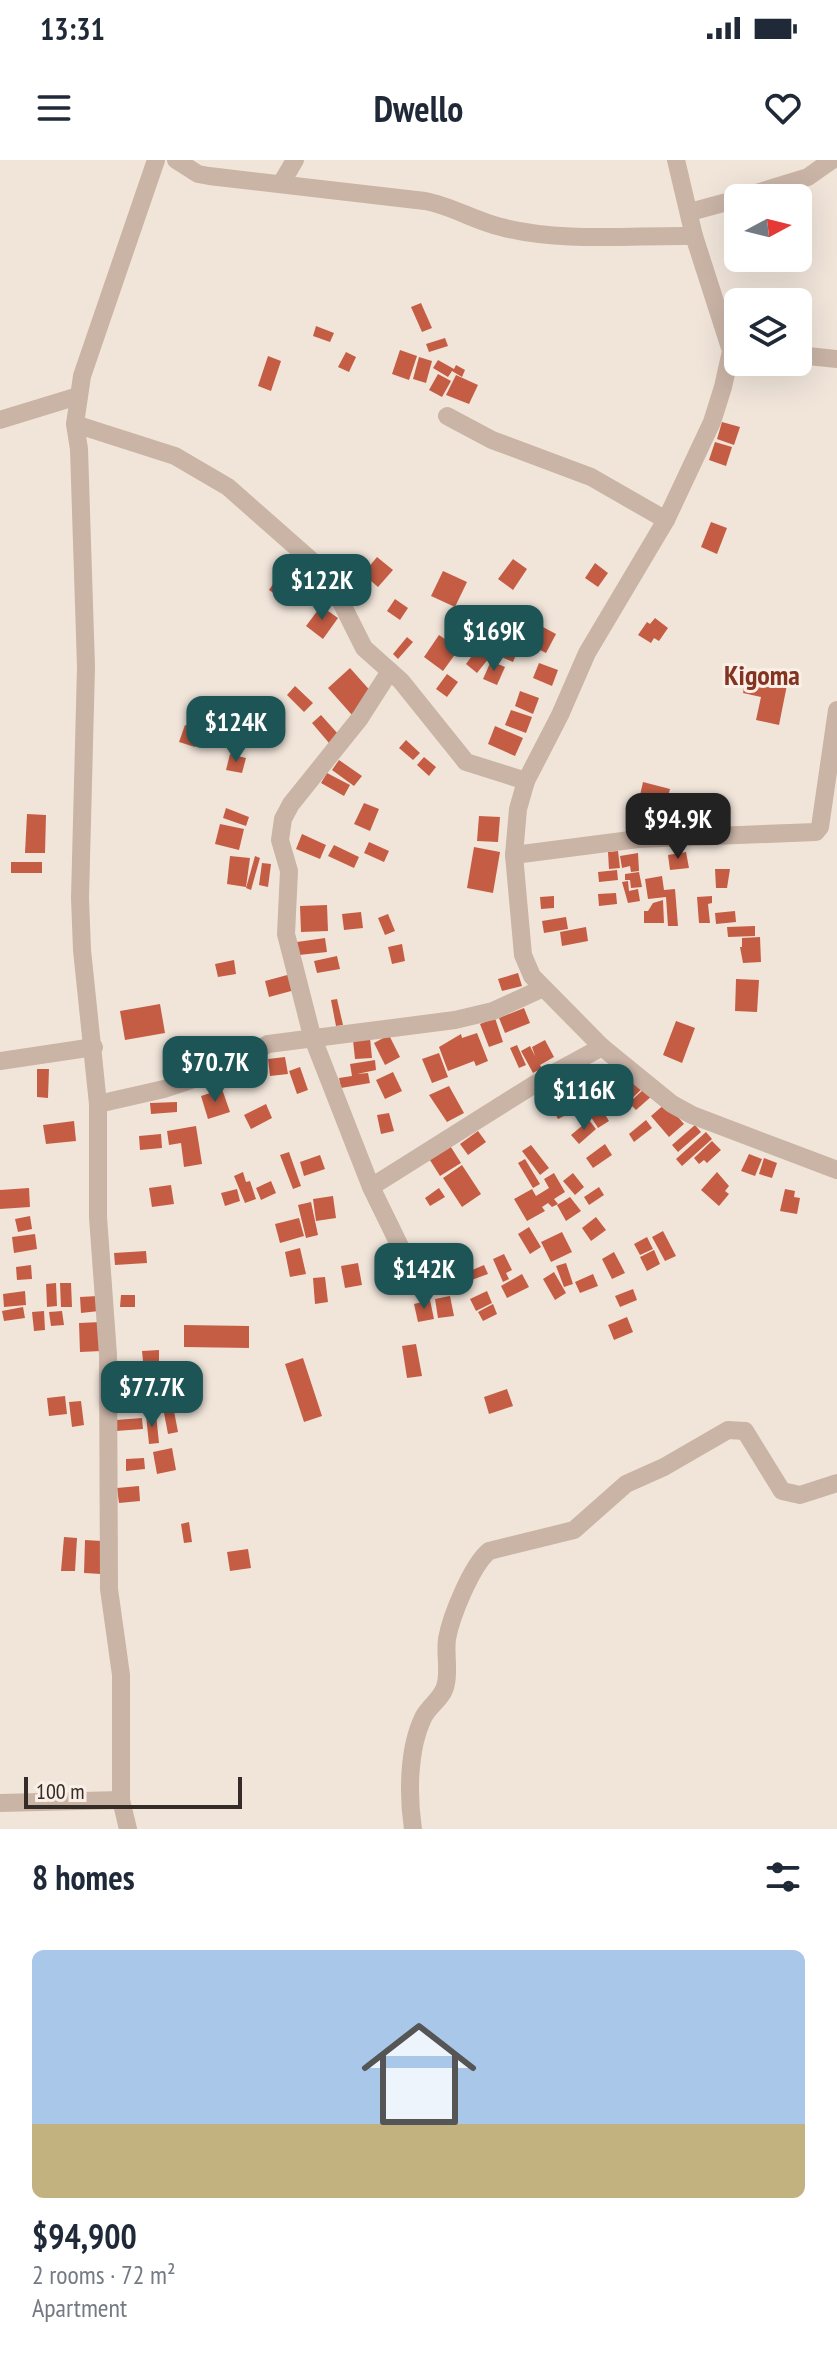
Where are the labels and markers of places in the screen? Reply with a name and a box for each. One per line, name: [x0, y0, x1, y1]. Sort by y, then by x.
pin: $122K: [266, 554, 378, 622]
pin: $169K: [438, 605, 550, 673]
pin: $124K: [180, 696, 292, 764]
pin: $94.9K: [613, 793, 743, 861]
pin: $70.7K: [150, 1036, 280, 1104]
pin: $116K: [528, 1064, 640, 1132]
pin: $142K: [368, 1243, 480, 1311]
pin: $77.7K: [87, 1361, 217, 1429]

